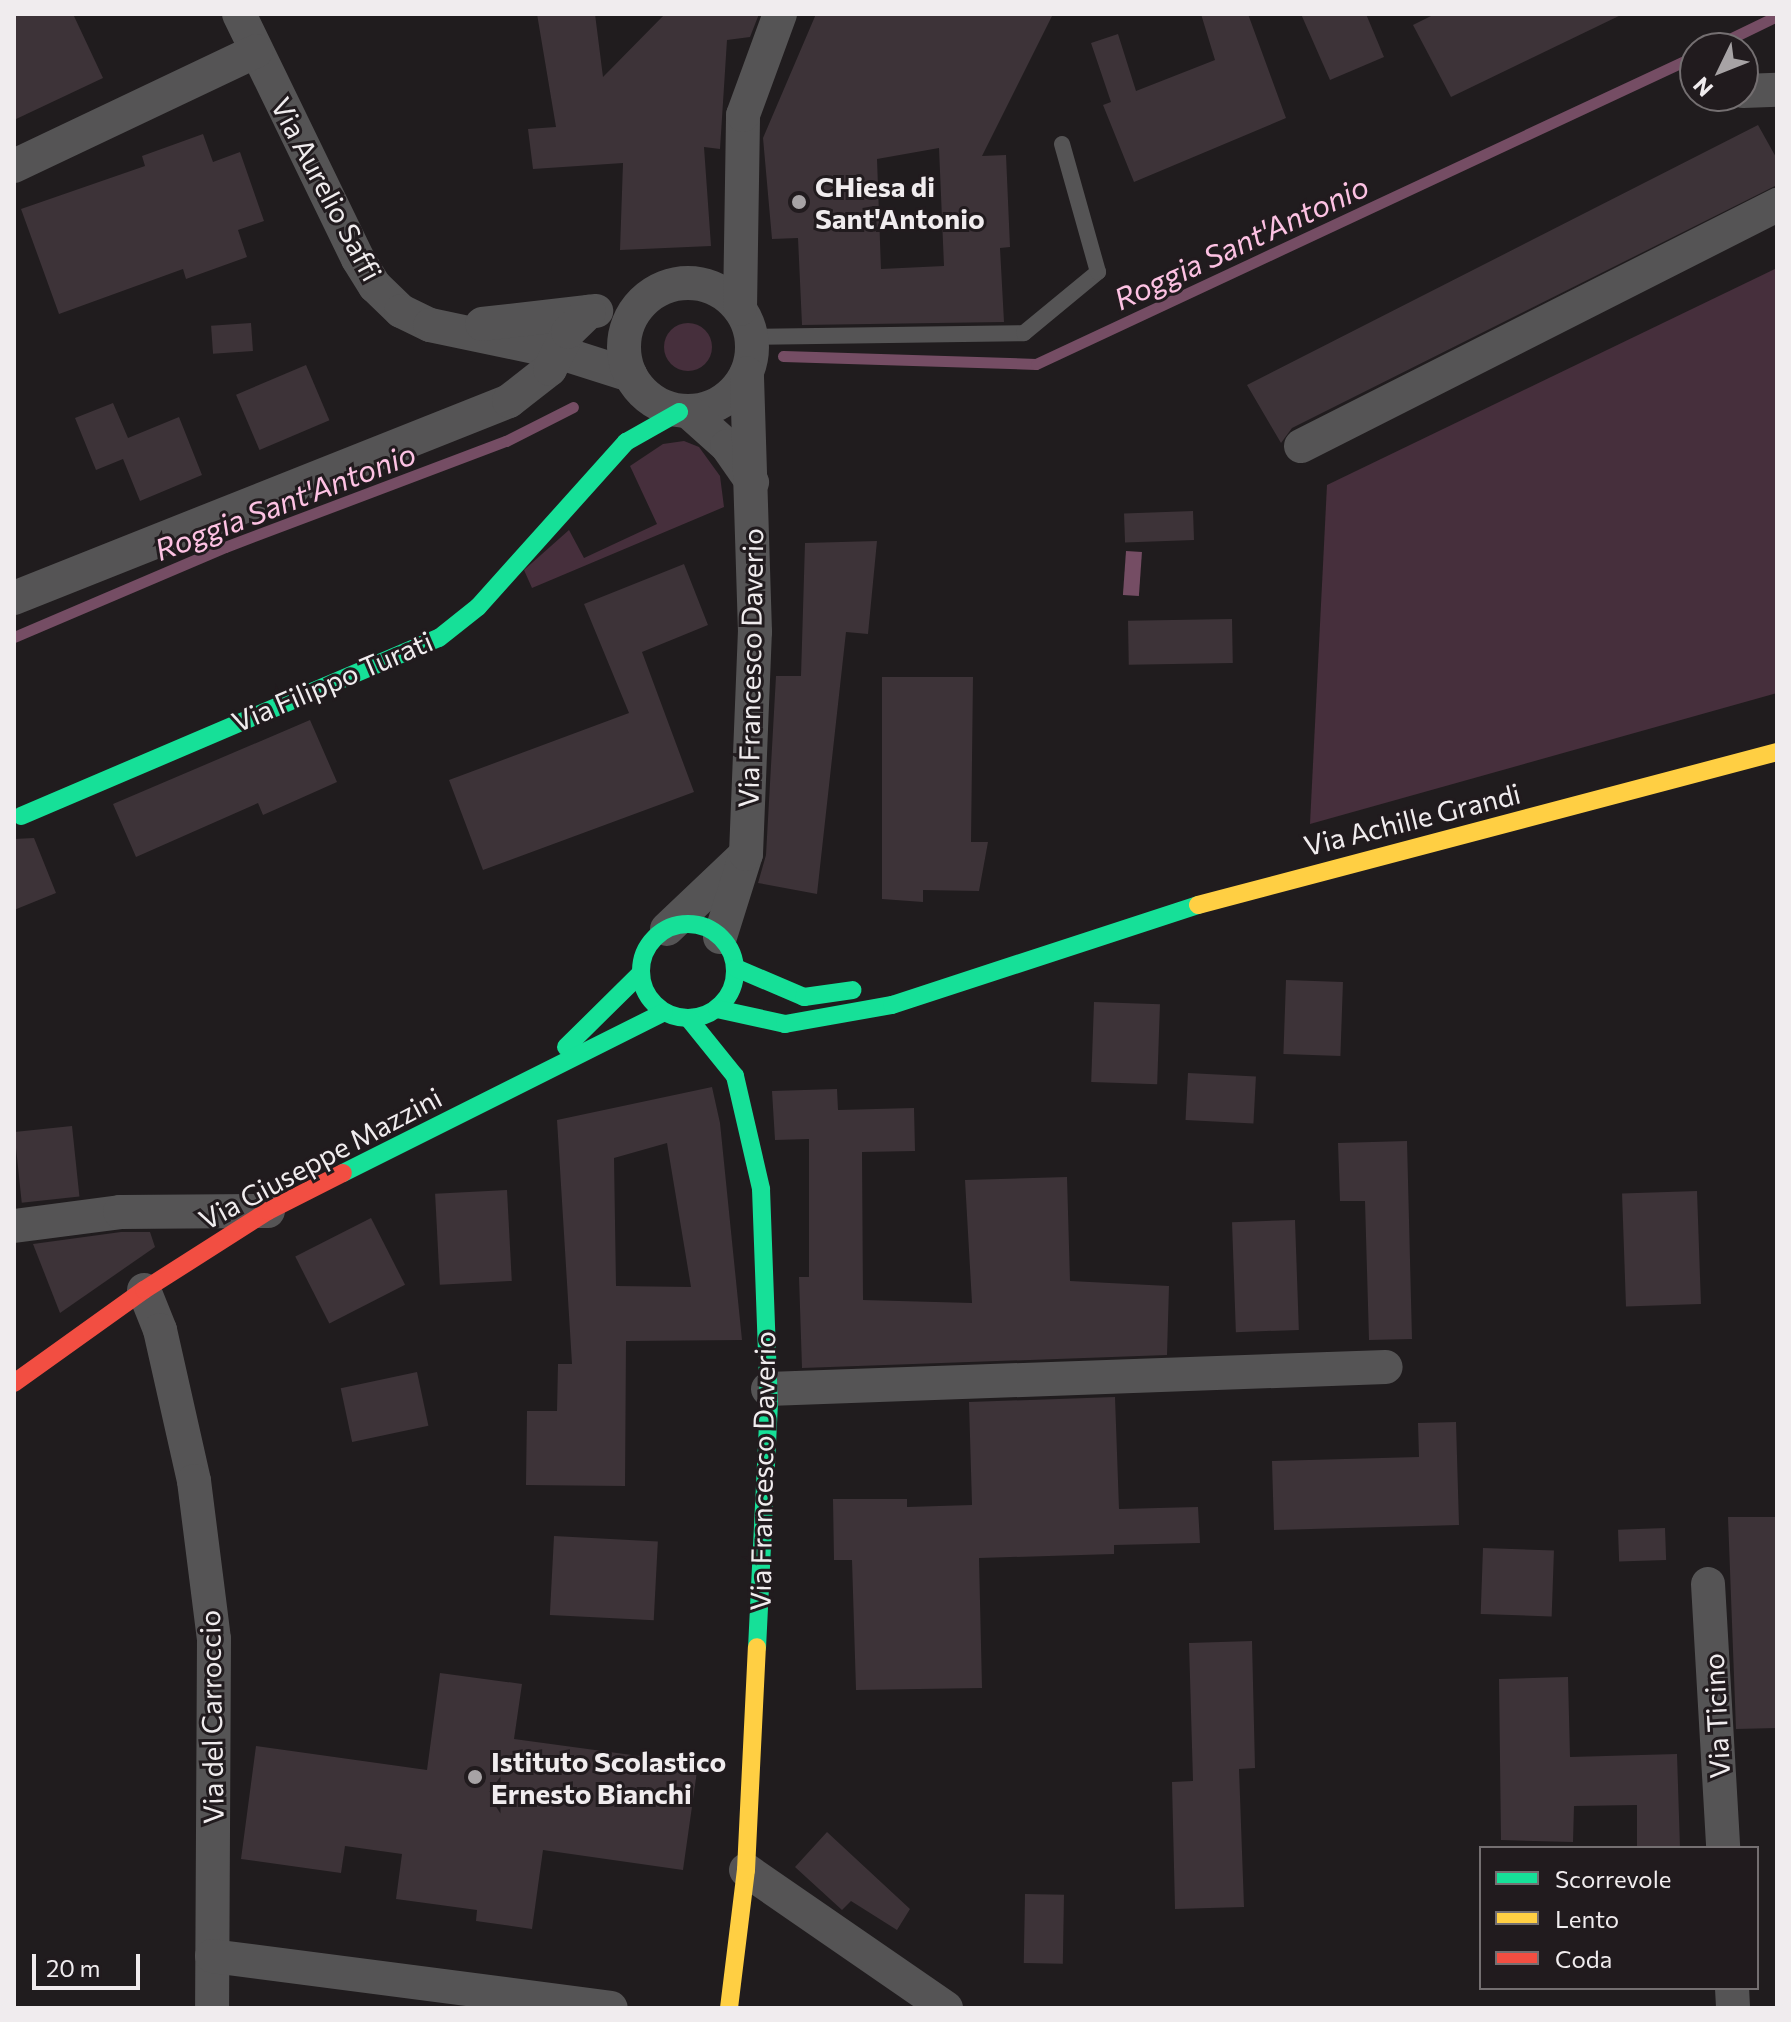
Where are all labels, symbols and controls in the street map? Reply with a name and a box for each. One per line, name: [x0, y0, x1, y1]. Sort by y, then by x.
north arrow: [1679, 32, 1759, 112]
text: N: [1687, 72, 1718, 103]
street label: Via Aurelio Saffi: [265, 92, 389, 286]
water label: Roggia Sant'Antonio: [1108, 167, 1374, 317]
place label: CHiesa di Sant'Antonio: [815, 169, 985, 235]
marker: CHiesa di Sant'Antonio: [790, 193, 808, 211]
water label: Roggia Sant'Antonio: [149, 435, 421, 567]
street label: Via Francesco Daverio: [731, 528, 769, 808]
street label: Via Filippo Turati: [227, 624, 437, 738]
street label: Via Achille Grandi: [1300, 776, 1524, 862]
street label: Via Giuseppe Mazzini: [193, 1080, 447, 1236]
street label: Via Francesco Daverio: [743, 1331, 781, 1611]
street label: Via del Carroccio: [192, 1610, 230, 1824]
street label: Via Ticino: [1696, 1653, 1736, 1779]
place label: Istituto Scolastico Ernesto Bianchi: [491, 1744, 726, 1810]
marker: Istituto Scolastico Ernesto Bianchi: [466, 1768, 484, 1786]
legend: [1479, 1846, 1759, 1990]
text: Scorrevole: [1555, 1864, 1671, 1893]
text: Lento: [1555, 1904, 1619, 1933]
scale bar: [36, 1938, 144, 1988]
text: Coda: [1555, 1944, 1612, 1973]
text: 20 m: [46, 1953, 100, 1982]

